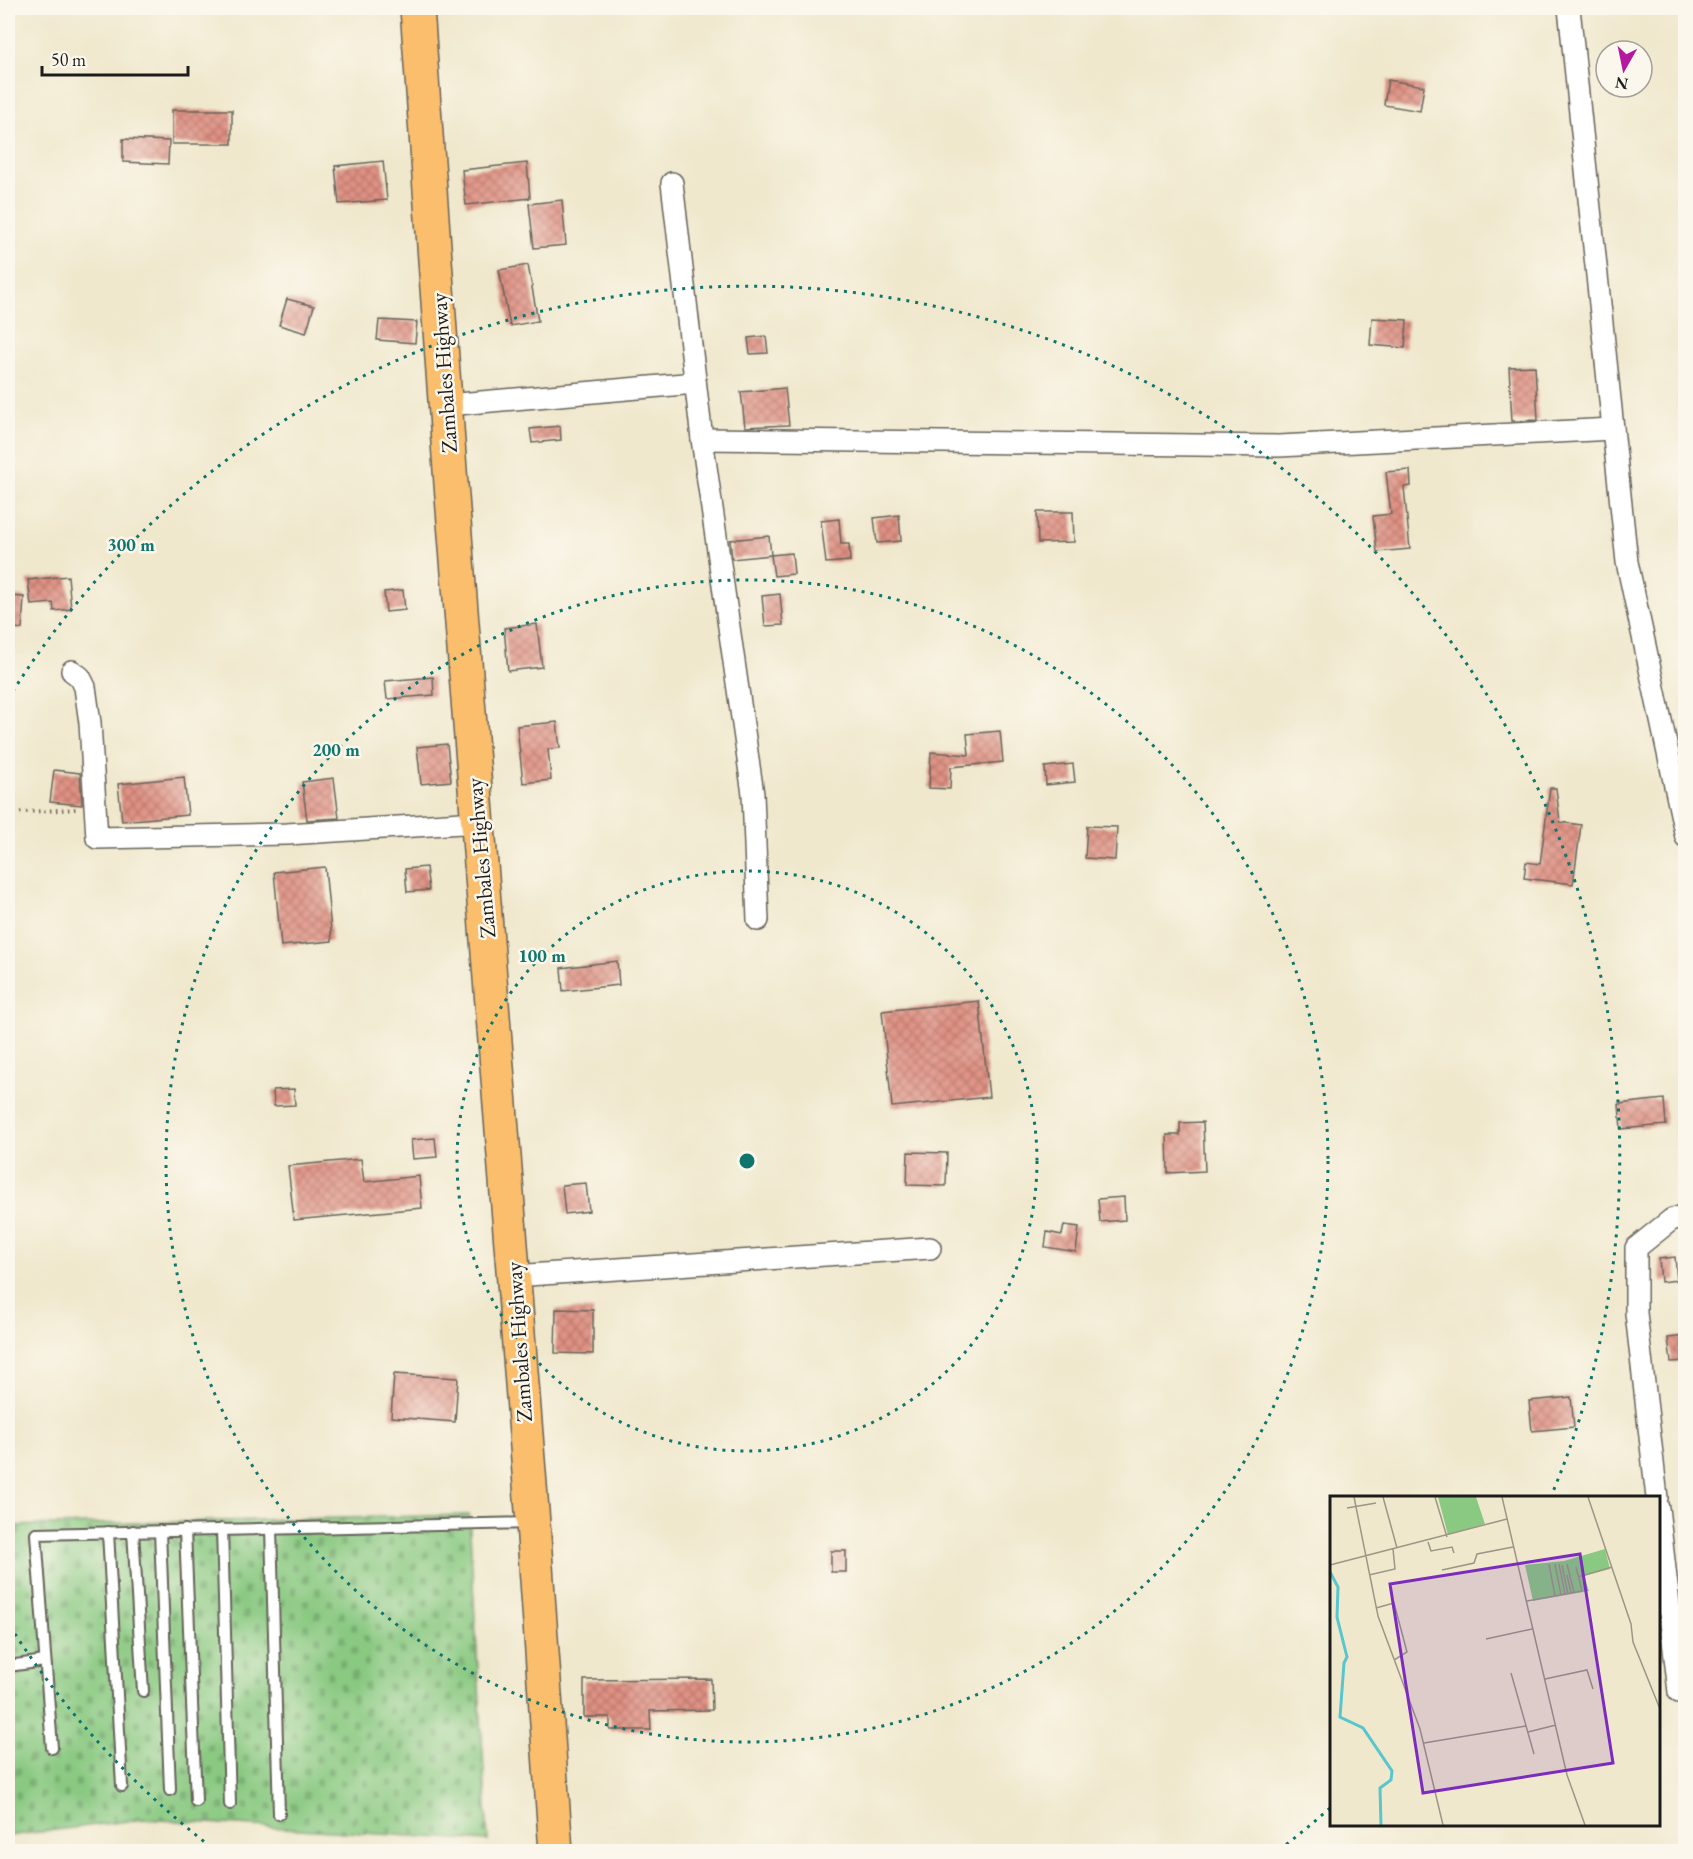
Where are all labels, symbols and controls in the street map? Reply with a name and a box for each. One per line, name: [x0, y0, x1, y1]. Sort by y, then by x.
scale bar: [42, 39, 188, 77]
north arrow: [1594, 39, 1654, 99]
text: 50 m: [51, 48, 86, 71]
text: N: [1614, 72, 1630, 95]
street label: Zambales Highway: [424, 291, 464, 454]
text: 300 m: [107, 533, 155, 556]
text: 200 m: [312, 738, 360, 761]
street label: Zambales Highway: [460, 776, 502, 939]
text: 100 m: [518, 944, 566, 967]
centre of rings: [737, 1151, 757, 1171]
street label: Zambales Highway: [499, 1260, 539, 1423]
inset map: [1330, 1496, 1660, 1826]

